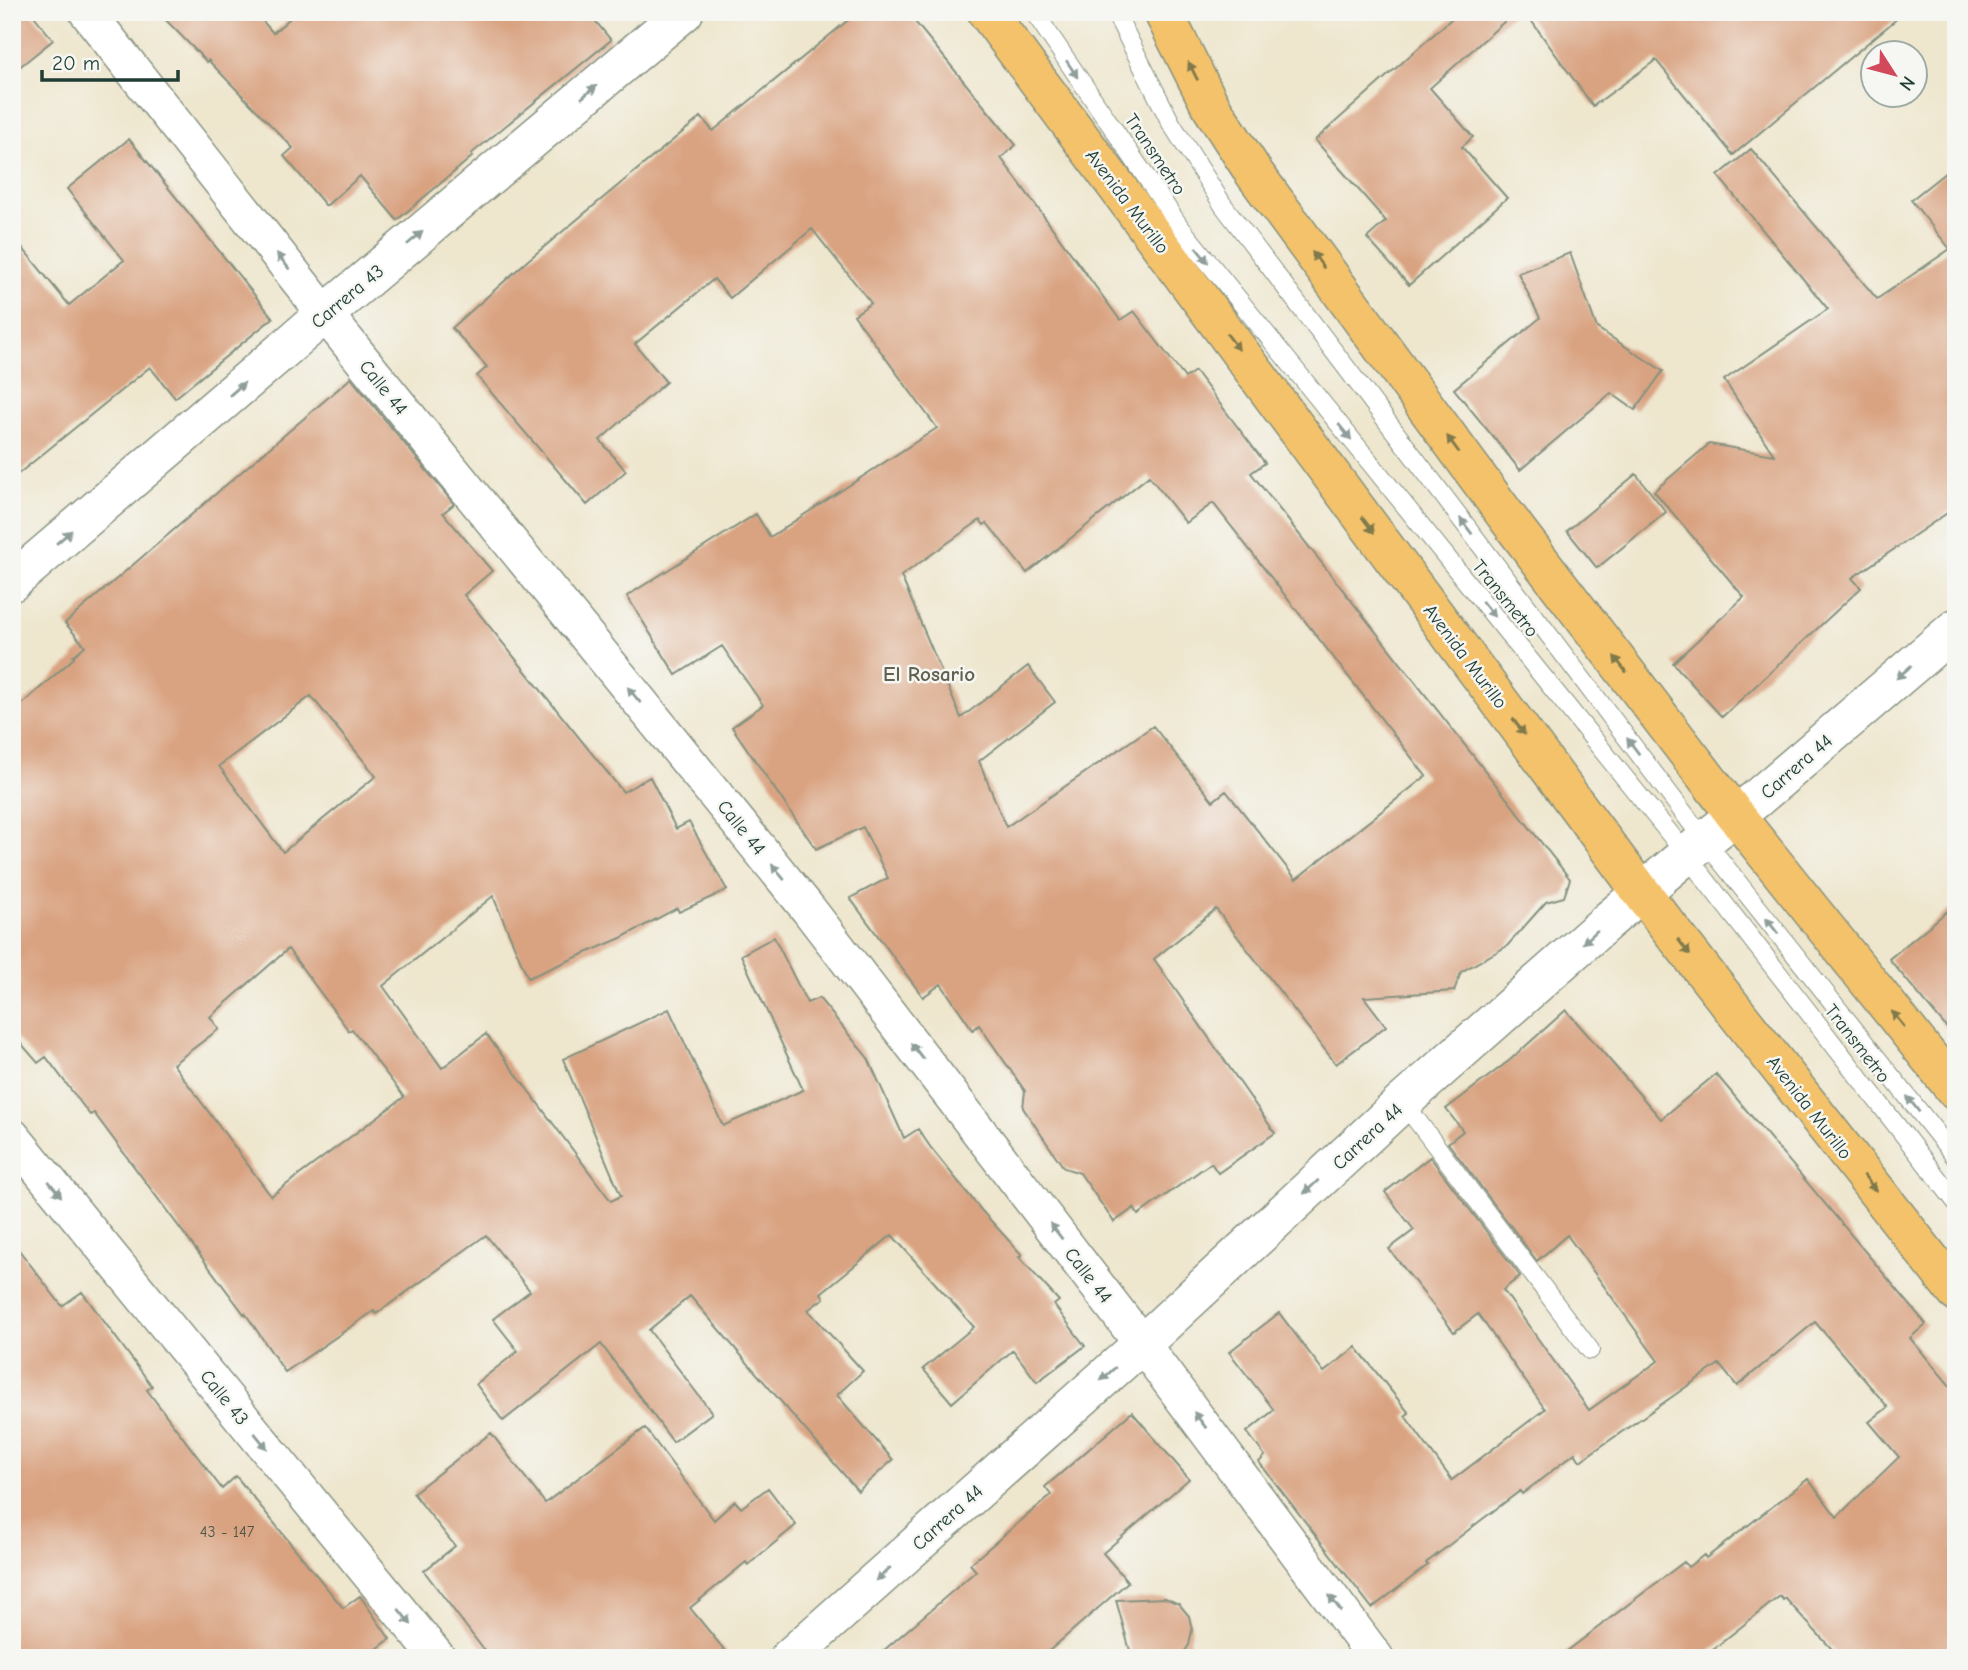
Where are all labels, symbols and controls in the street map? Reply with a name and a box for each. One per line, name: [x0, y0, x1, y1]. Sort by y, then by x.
scale bar: [42, 38, 178, 82]
north arrow: [1860, 38, 1930, 108]
text: 20 m: [52, 51, 100, 75]
one-way arrow: [1065, 60, 1079, 78]
one-way arrow: [1187, 61, 1198, 81]
text: N: [1894, 72, 1919, 95]
one-way arrow: [580, 84, 598, 100]
street label: Transmetro: [1120, 110, 1190, 199]
street label: Avenida Murillo: [1081, 145, 1174, 258]
one-way arrow: [406, 231, 424, 246]
one-way arrow: [1195, 246, 1210, 264]
one-way arrow: [1311, 251, 1325, 270]
one-way arrow: [276, 252, 291, 269]
street label: Carrera 43: [307, 260, 388, 333]
one-way arrow: [1225, 333, 1239, 351]
street label: Calle 44: [355, 356, 412, 419]
one-way arrow: [228, 381, 246, 397]
one-way arrow: [1337, 424, 1352, 441]
one-way arrow: [1446, 434, 1460, 453]
one-way arrow: [1361, 516, 1375, 534]
one-way arrow: [1459, 517, 1473, 535]
one-way arrow: [55, 529, 73, 545]
street label: Transmetro: [1467, 555, 1543, 642]
street label: Avenida Murillo: [1419, 600, 1512, 713]
one-way arrow: [1480, 601, 1495, 618]
one-way arrow: [1613, 655, 1627, 673]
district label: El Rosario: [883, 662, 975, 686]
one-way arrow: [1895, 664, 1913, 680]
one-way arrow: [627, 686, 642, 704]
one-way arrow: [1511, 718, 1525, 736]
street label: Carrera 44: [1756, 730, 1837, 804]
one-way arrow: [1626, 737, 1640, 755]
street label: Calle 44: [713, 796, 770, 859]
one-way arrow: [770, 863, 785, 881]
one-way arrow: [1765, 917, 1780, 935]
one-way arrow: [1581, 929, 1599, 945]
one-way arrow: [1677, 937, 1692, 955]
street label: Transmetro: [1820, 1000, 1895, 1087]
one-way arrow: [1891, 1010, 1906, 1027]
one-way arrow: [911, 1042, 925, 1060]
street label: Avenida Murillo: [1762, 1052, 1856, 1164]
one-way arrow: [1906, 1096, 1921, 1114]
street label: Carrera 44: [1328, 1099, 1407, 1175]
one-way arrow: [1863, 1174, 1878, 1192]
one-way arrow: [48, 1179, 63, 1197]
one-way arrow: [1302, 1179, 1320, 1195]
one-way arrow: [1049, 1222, 1063, 1241]
street label: Calle 44: [1060, 1244, 1117, 1308]
street label: Calle 43: [195, 1366, 253, 1430]
one-way arrow: [1100, 1366, 1117, 1382]
one-way arrow: [1192, 1412, 1207, 1430]
one-way arrow: [253, 1433, 268, 1450]
street label: Carrera 44: [908, 1480, 988, 1555]
house number: 43 - 147: [200, 1523, 255, 1541]
one-way arrow: [875, 1566, 892, 1582]
one-way arrow: [1329, 1594, 1343, 1612]
one-way arrow: [397, 1609, 412, 1626]

